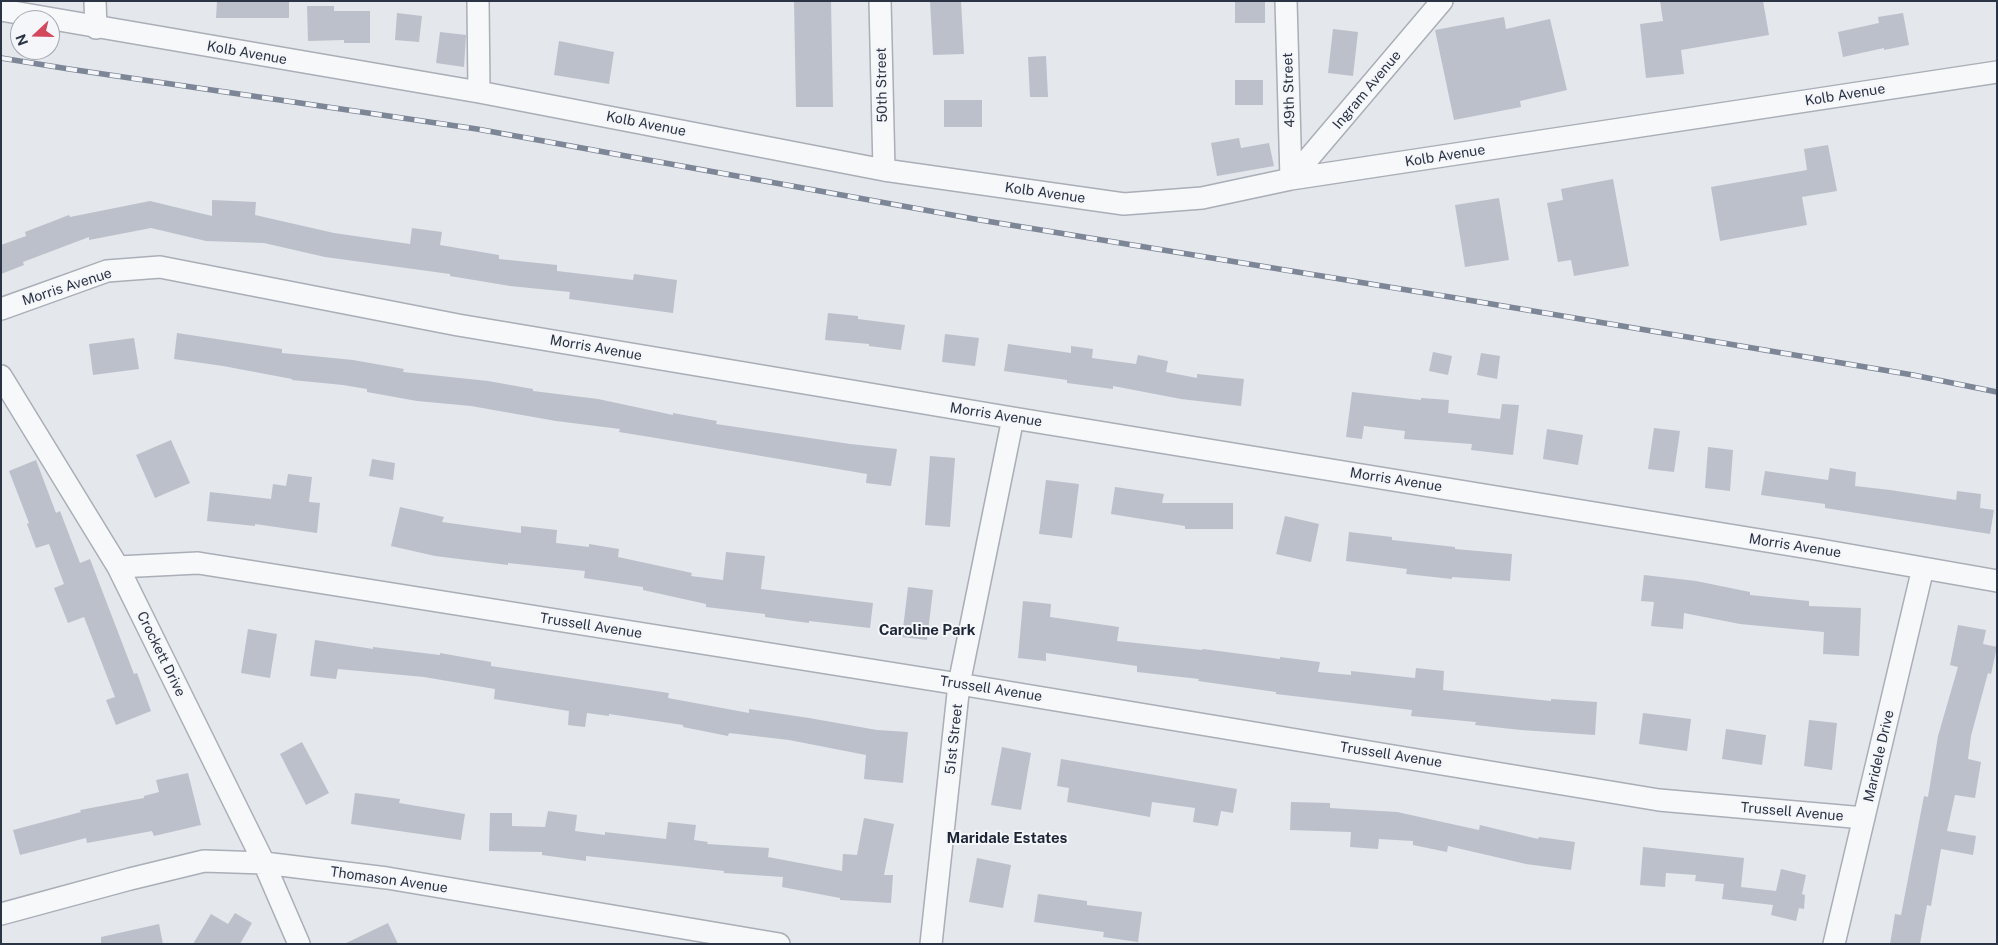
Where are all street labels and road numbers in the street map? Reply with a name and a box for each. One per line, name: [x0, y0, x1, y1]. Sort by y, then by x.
street label: Kolb Avenue: [206, 38, 288, 68]
street label: 50th Street: [873, 47, 891, 123]
street label: Ingram Avenue: [1329, 47, 1405, 133]
street label: 49th Street: [1279, 52, 1299, 128]
street label: Kolb Avenue: [1804, 80, 1886, 110]
street label: Kolb Avenue: [605, 108, 687, 140]
street label: Kolb Avenue: [1404, 141, 1486, 171]
street label: Kolb Avenue: [1004, 179, 1086, 207]
street label: Morris Avenue: [20, 265, 114, 309]
street label: Morris Avenue: [549, 332, 643, 364]
street label: Morris Avenue: [949, 399, 1043, 431]
street label: Morris Avenue: [1349, 464, 1443, 496]
street label: Morris Avenue: [1748, 530, 1842, 562]
street label: Crockett Drive: [133, 609, 189, 699]
street label: Trussell Avenue: [539, 610, 643, 642]
street label: Trussell Avenue: [939, 673, 1043, 705]
street label: 51st Street: [942, 703, 966, 775]
street label: Maridele Drive: [1860, 708, 1898, 804]
street label: Trussell Avenue: [1339, 739, 1443, 771]
street label: Trussell Avenue: [1740, 799, 1844, 825]
street label: Thomason Avenue: [329, 863, 449, 897]

